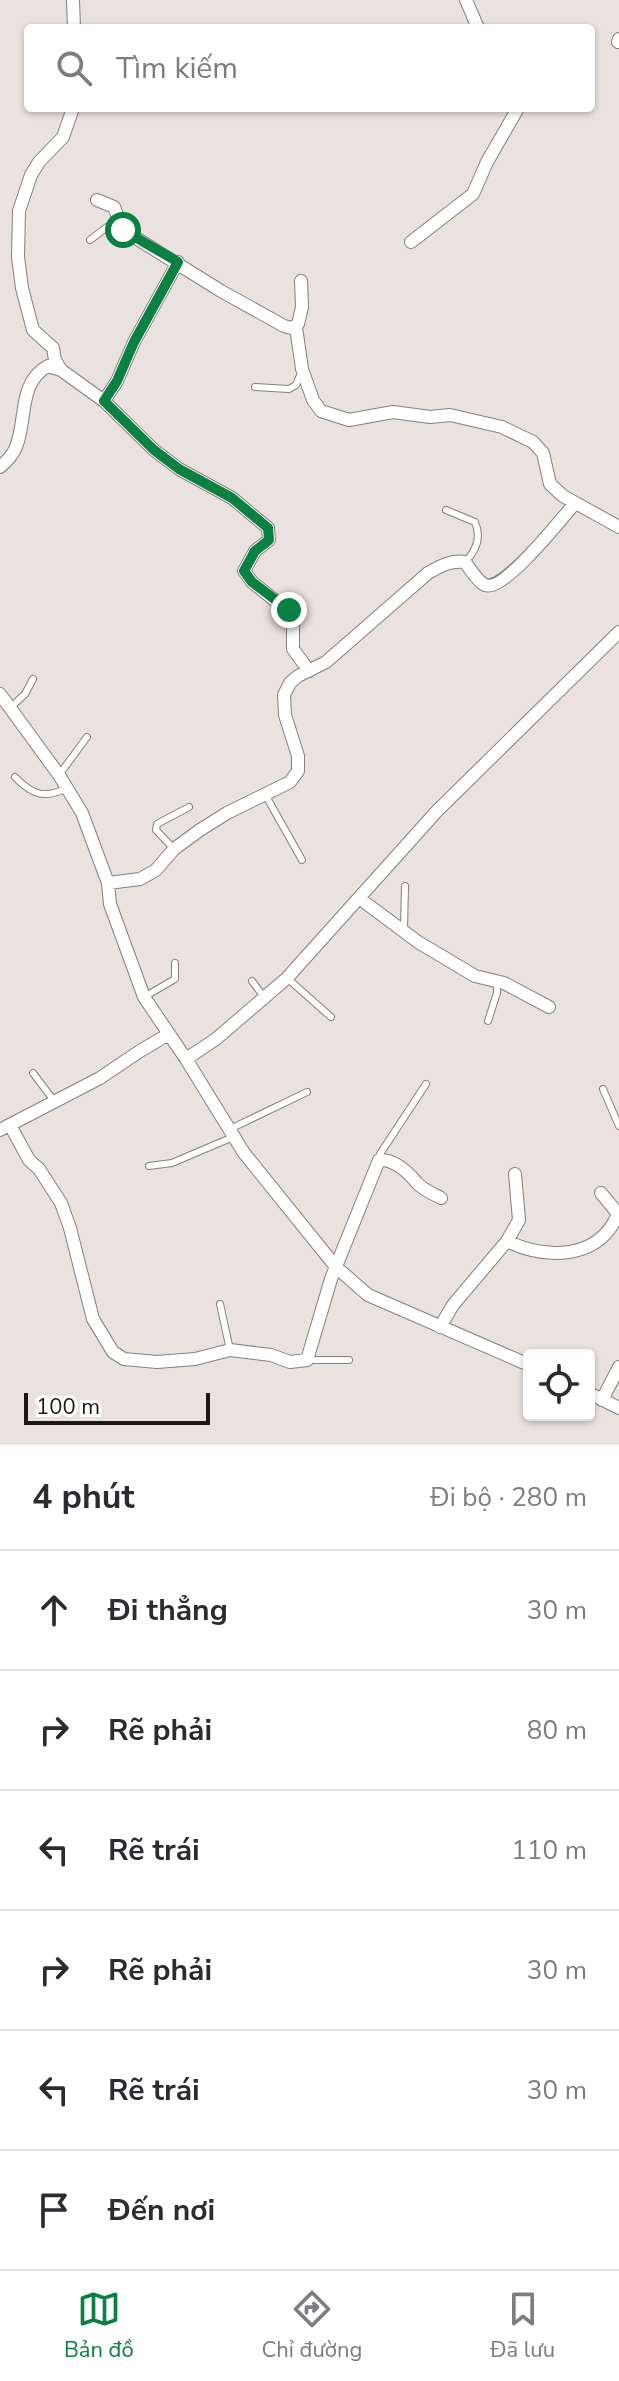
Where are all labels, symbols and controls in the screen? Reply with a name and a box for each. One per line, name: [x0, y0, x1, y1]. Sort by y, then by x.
search box: [24, 24, 595, 112]
icon: search: [52, 46, 96, 90]
text: Tìm kiếm: [116, 48, 238, 89]
route start: [105, 212, 141, 248]
route end: [271, 592, 307, 628]
map controls: [523, 1349, 595, 1421]
button: locate: [523, 1349, 595, 1421]
scale bar: [24, 1389, 210, 1425]
text: 100 m: [36, 1392, 100, 1422]
text: 4 phút: [32, 1474, 135, 1520]
text: Đi bộ · 280 m: [430, 1480, 587, 1515]
icon: ahead: [32, 1588, 76, 1632]
text: Đi thẳng: [108, 1590, 228, 1631]
text: 30 m: [527, 1593, 587, 1628]
icon: right: [32, 1708, 76, 1752]
text: Rẽ phải: [108, 1710, 212, 1751]
text: 80 m: [527, 1713, 587, 1748]
icon: left: [32, 1828, 76, 1872]
text: Rẽ trái: [108, 1830, 200, 1871]
text: 110 m: [511, 1833, 587, 1868]
icon: right: [32, 1948, 76, 1992]
text: Rẽ phải: [108, 1950, 212, 1991]
text: 30 m: [527, 1953, 587, 1988]
icon: left: [32, 2068, 76, 2112]
text: Rẽ trái: [108, 2070, 200, 2111]
text: 30 m: [527, 2073, 587, 2108]
icon: arrive: [32, 2188, 76, 2232]
text: Đến nơi: [108, 2190, 215, 2231]
tab: Bản đồ: [64, 2287, 134, 2365]
tab: Chỉ đường: [262, 2287, 362, 2365]
tab: Đã lưu: [490, 2287, 555, 2365]

